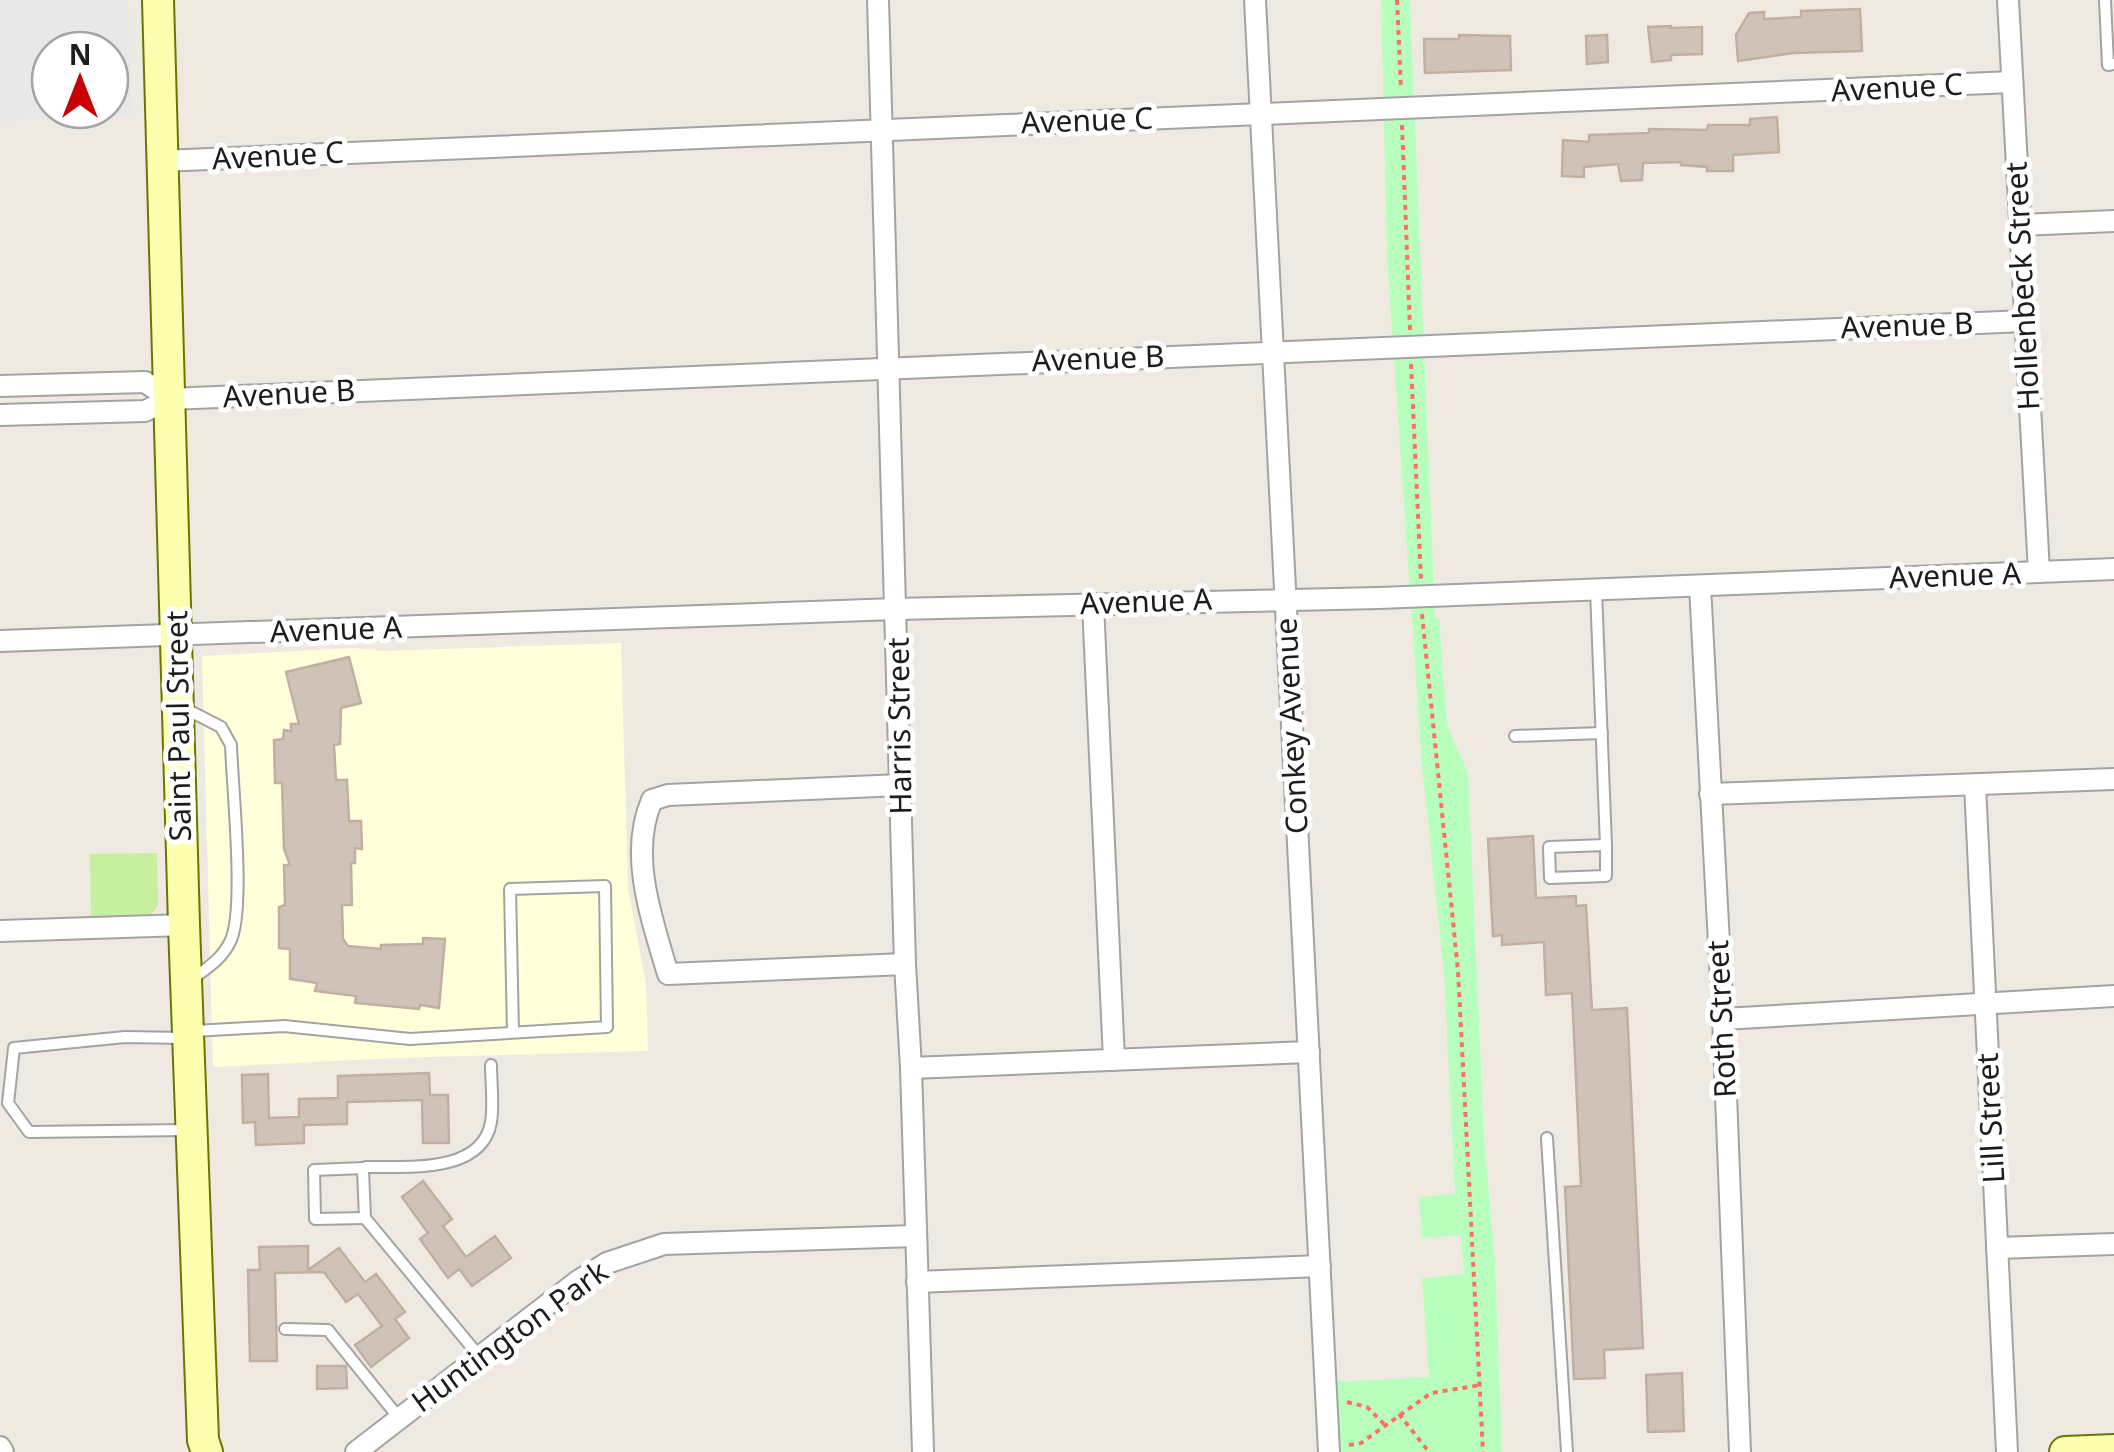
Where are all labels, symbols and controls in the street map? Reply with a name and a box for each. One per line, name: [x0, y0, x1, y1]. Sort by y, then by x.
north arrow: [30, 30, 130, 130]
text: N: [69, 35, 91, 73]
street label: Avenue C: [1830, 63, 1964, 110]
street label: Avenue C: [1020, 97, 1154, 142]
street label: Avenue C: [211, 131, 345, 178]
street label: Hollenbeck Street: [1995, 161, 2048, 411]
street label: Avenue B: [1840, 302, 1974, 347]
street label: Avenue B: [1031, 335, 1165, 380]
street label: Avenue B: [222, 369, 356, 416]
street label: Avenue A: [1888, 552, 2023, 597]
street label: Avenue A: [1079, 578, 1214, 623]
street label: Avenue A: [269, 606, 404, 651]
street label: Saint Paul Street: [155, 610, 200, 842]
street label: Conkey Avenue: [1264, 617, 1317, 835]
street label: Harris Street: [876, 637, 921, 815]
street label: Roth Street: [1696, 939, 1745, 1099]
street label: Lill Street: [1966, 1052, 2013, 1184]
street label: Huntington Park: [403, 1251, 616, 1421]

